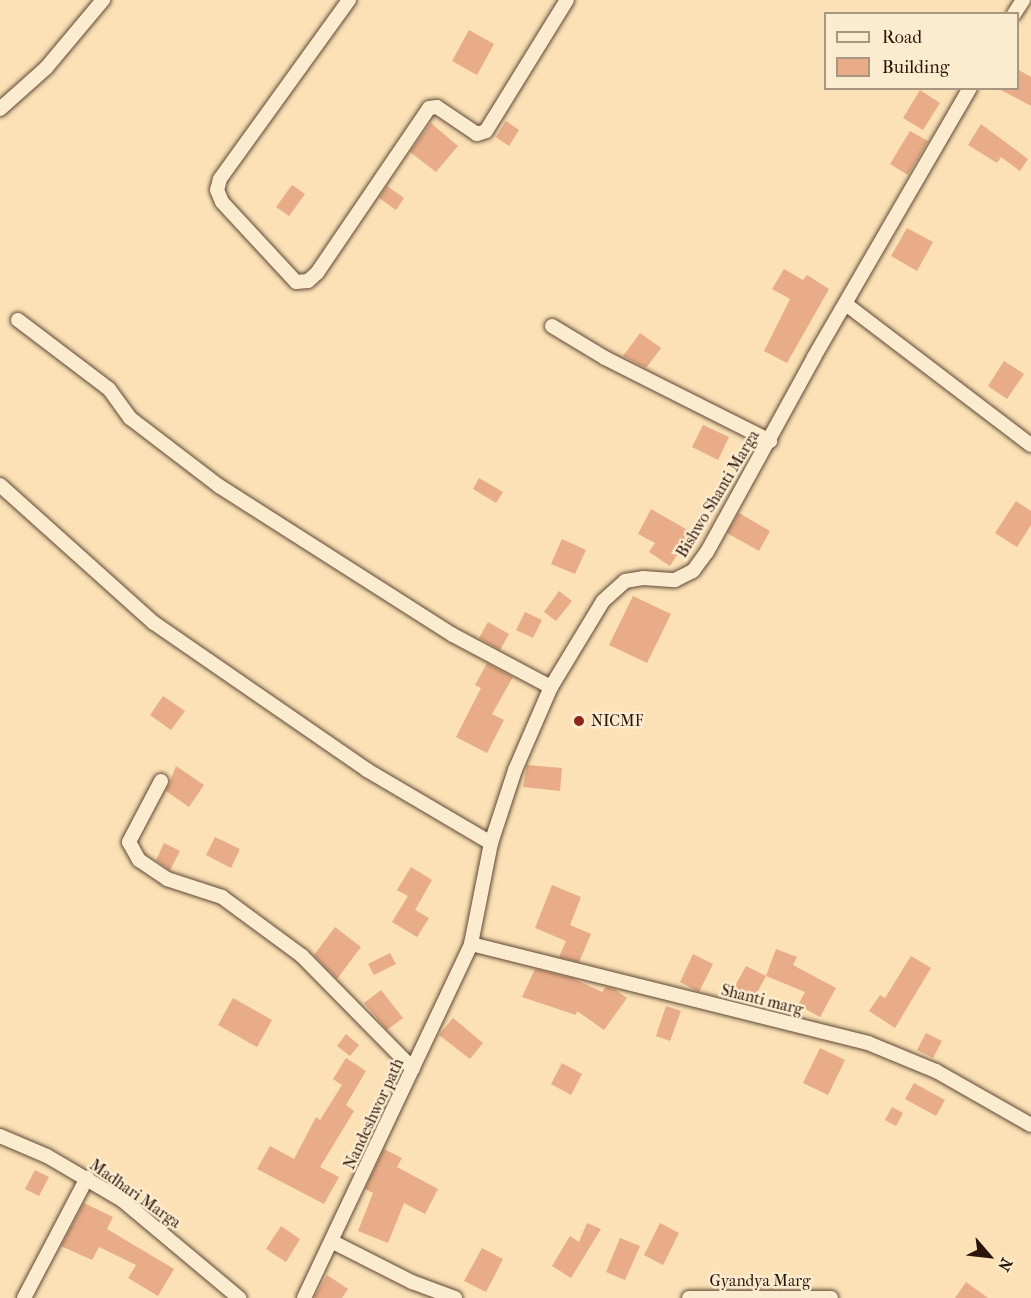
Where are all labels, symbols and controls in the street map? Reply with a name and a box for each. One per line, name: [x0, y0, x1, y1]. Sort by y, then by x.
legend: [824, 12, 1019, 90]
text: Road: [882, 27, 922, 48]
text: Building: [882, 57, 949, 78]
street label: Bishwo Shanti Marga: [672, 427, 764, 561]
place label: NICMF: [591, 711, 643, 731]
marker: NICMF: [572, 714, 586, 728]
street label: Shanti marg: [719, 981, 805, 1019]
street label: Nandeshwor path: [340, 1056, 408, 1172]
street label: Madhari Marga: [86, 1155, 184, 1233]
north arrow: [959, 1226, 1019, 1286]
text: N: [994, 1255, 1017, 1274]
street label: Gyandya Marg: [709, 1271, 811, 1291]

